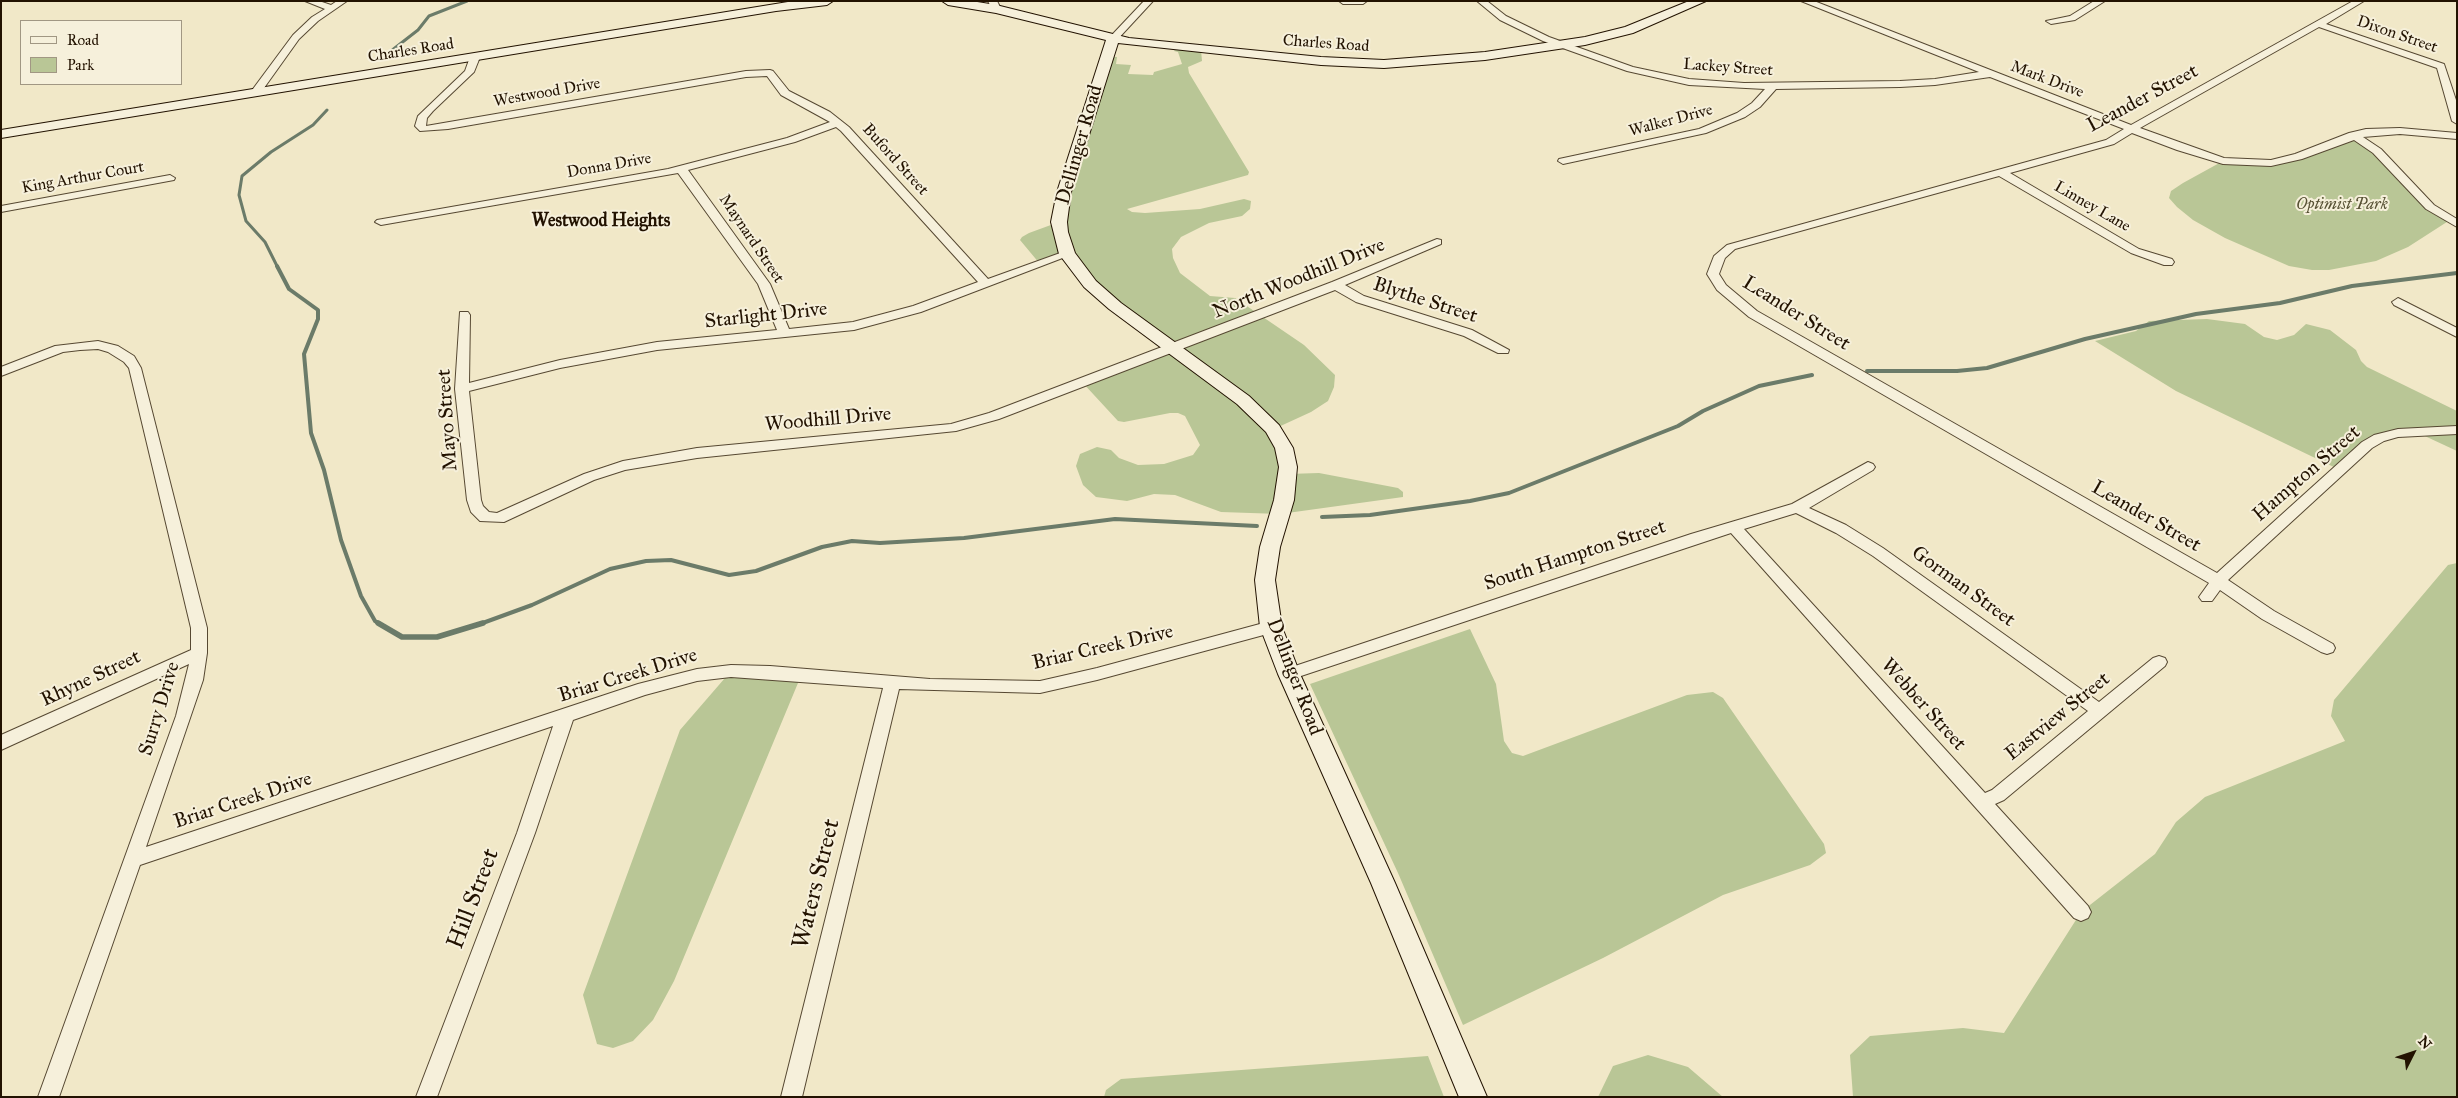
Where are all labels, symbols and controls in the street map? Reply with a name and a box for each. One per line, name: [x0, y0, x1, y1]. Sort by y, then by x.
street label: Dixon Street: [2354, 12, 2440, 58]
legend: [20, 20, 182, 85]
text: Road: [67, 31, 99, 49]
street label: Charles Road: [1282, 31, 1370, 57]
street label: Charles Road: [367, 35, 455, 67]
street label: Lackey Street: [1682, 55, 1774, 81]
text: Park: [67, 56, 94, 74]
street label: Mark Drive: [2008, 57, 2086, 103]
street label: Leander Street: [2083, 60, 2203, 138]
street label: Westwood Drive: [492, 74, 602, 112]
street label: Dellinger Road: [1051, 82, 1109, 208]
street label: Walker Drive: [1627, 101, 1715, 141]
street label: Buford Street: [858, 120, 932, 200]
street label: Donna Drive: [565, 149, 653, 183]
street label: King Arthur Court: [20, 158, 146, 198]
street label: Linney Lane: [2050, 177, 2134, 237]
street label: Maynard Street: [714, 191, 788, 287]
park label: Optimist Park: [2296, 195, 2388, 215]
district label: Westwood Heights: [532, 211, 670, 233]
street label: North Woodhill Drive: [1209, 234, 1389, 324]
street label: Leander Street: [1738, 271, 1854, 357]
street label: Blythe Street: [1370, 273, 1480, 329]
street label: Starlight Drive: [703, 298, 829, 334]
street label: Mayo Street: [432, 368, 464, 472]
street label: Woodhill Drive: [764, 403, 892, 437]
street label: Hampton Street: [2248, 421, 2366, 527]
street label: Leander Street: [2087, 476, 2205, 558]
street label: South Hampton Street: [1481, 515, 1669, 597]
street label: Gorman Street: [1906, 541, 2020, 633]
street label: Dellinger Road: [1261, 615, 1327, 739]
street label: Briar Creek Drive: [1030, 620, 1176, 676]
street label: Briar Creek Drive: [556, 644, 700, 708]
street label: Rhyne Street: [37, 645, 145, 713]
street label: Webber Street: [1875, 654, 1971, 756]
street label: Surry Drive: [134, 659, 186, 759]
street label: Eastview Street: [2001, 668, 2115, 766]
street label: Briar Creek Drive: [171, 767, 315, 835]
street label: Waters Street: [787, 816, 847, 952]
street label: Hill Street: [442, 845, 506, 953]
north arrow: [2388, 1028, 2438, 1078]
text: N: [2414, 1033, 2435, 1053]

